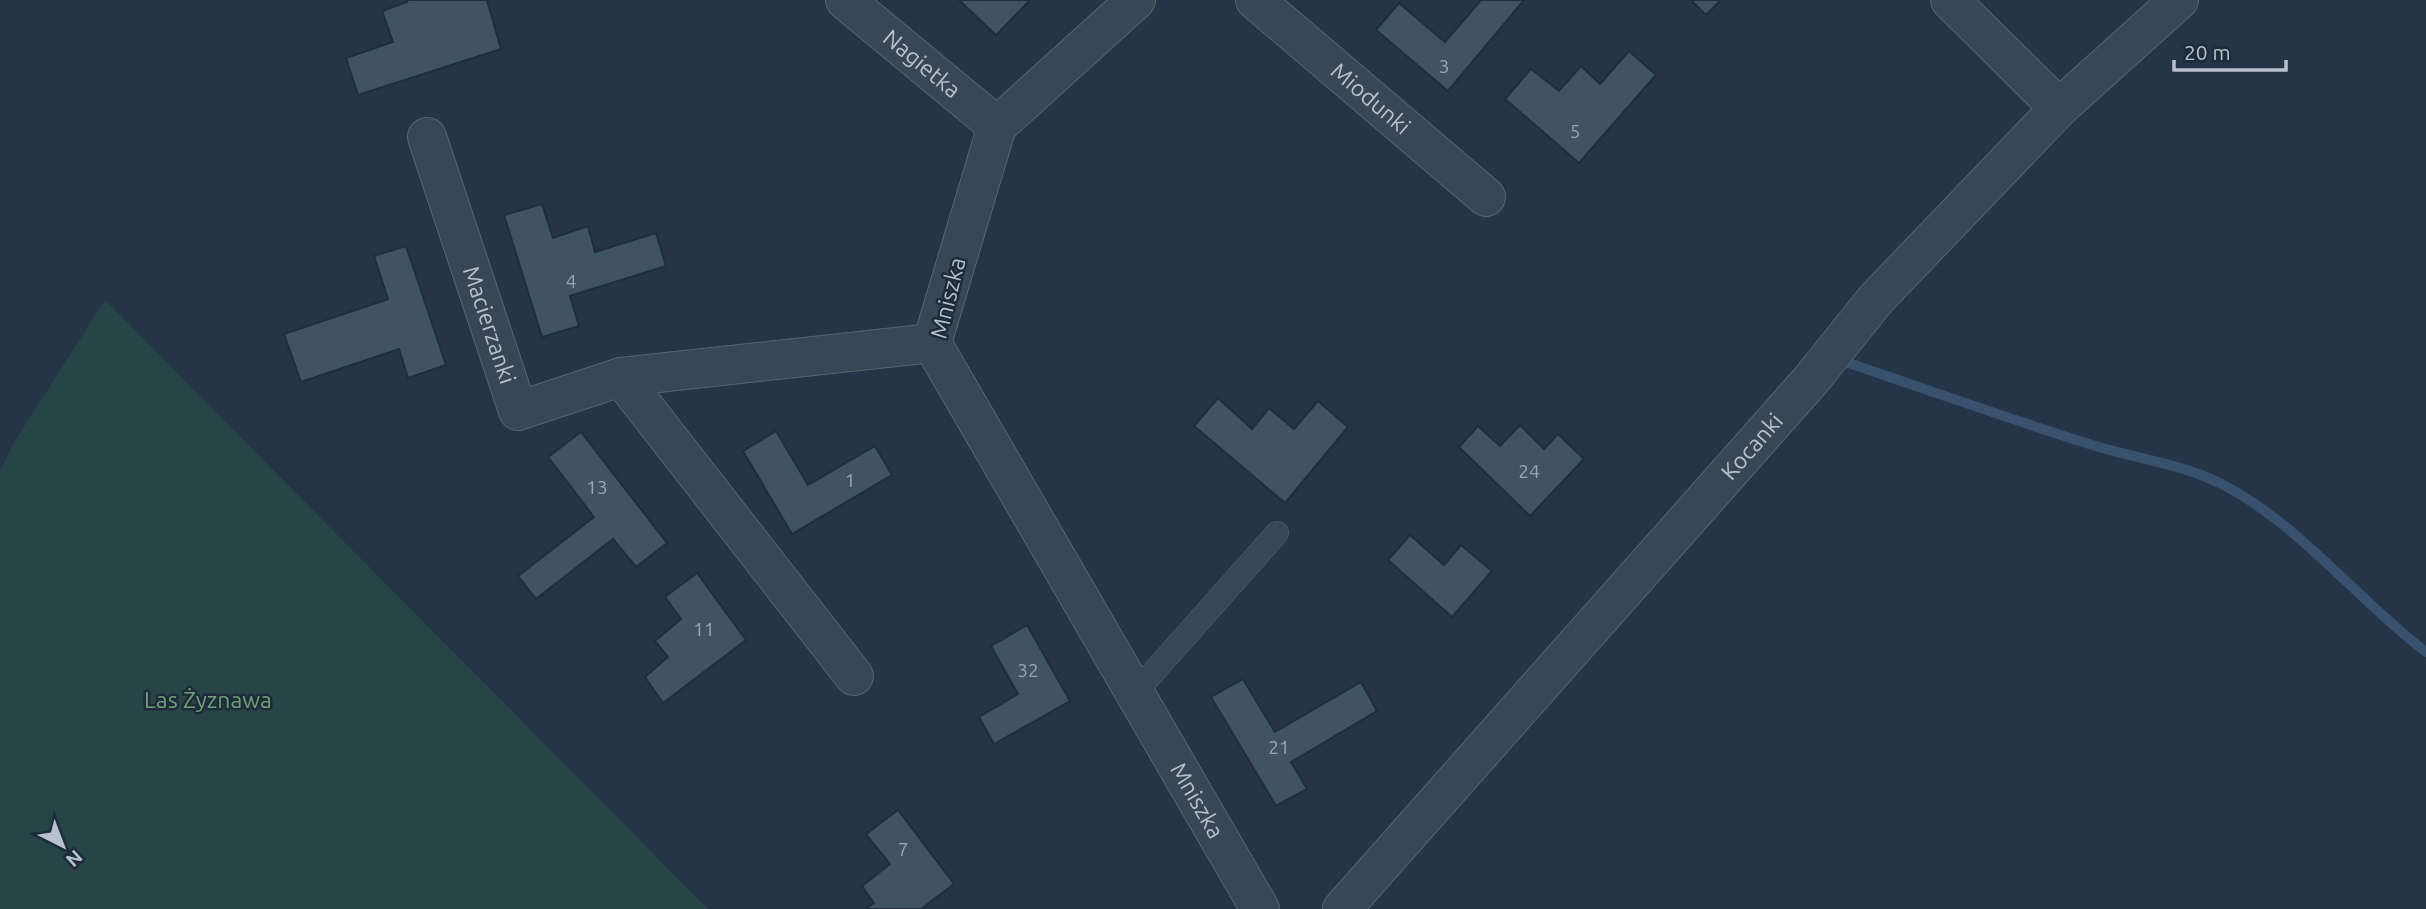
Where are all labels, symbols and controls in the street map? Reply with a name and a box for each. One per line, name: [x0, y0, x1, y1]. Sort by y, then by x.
street label: Nagietka: [879, 24, 966, 102]
scale bar: [2174, 28, 2286, 72]
text: 20 m: [2184, 40, 2231, 64]
house number: 3: [1439, 55, 1449, 77]
street label: Miodunki: [1326, 58, 1416, 139]
house number: 5: [1570, 120, 1580, 142]
street label: Mniszka: [925, 255, 970, 341]
street label: Macierzanki: [459, 263, 521, 387]
house number: 4: [566, 270, 576, 292]
street label: Kocanki: [1716, 408, 1787, 484]
house number: 24: [1518, 460, 1540, 482]
house number: 1: [845, 469, 855, 491]
house number: 13: [586, 476, 608, 498]
house number: 11: [693, 618, 715, 640]
house number: 32: [1017, 659, 1039, 681]
park label: Las Żyznawa: [144, 687, 272, 712]
house number: 21: [1268, 736, 1290, 758]
street label: Mniszka: [1166, 758, 1229, 842]
north arrow: [28, 811, 98, 881]
house number: 7: [898, 838, 908, 860]
text: N: [62, 846, 87, 872]

